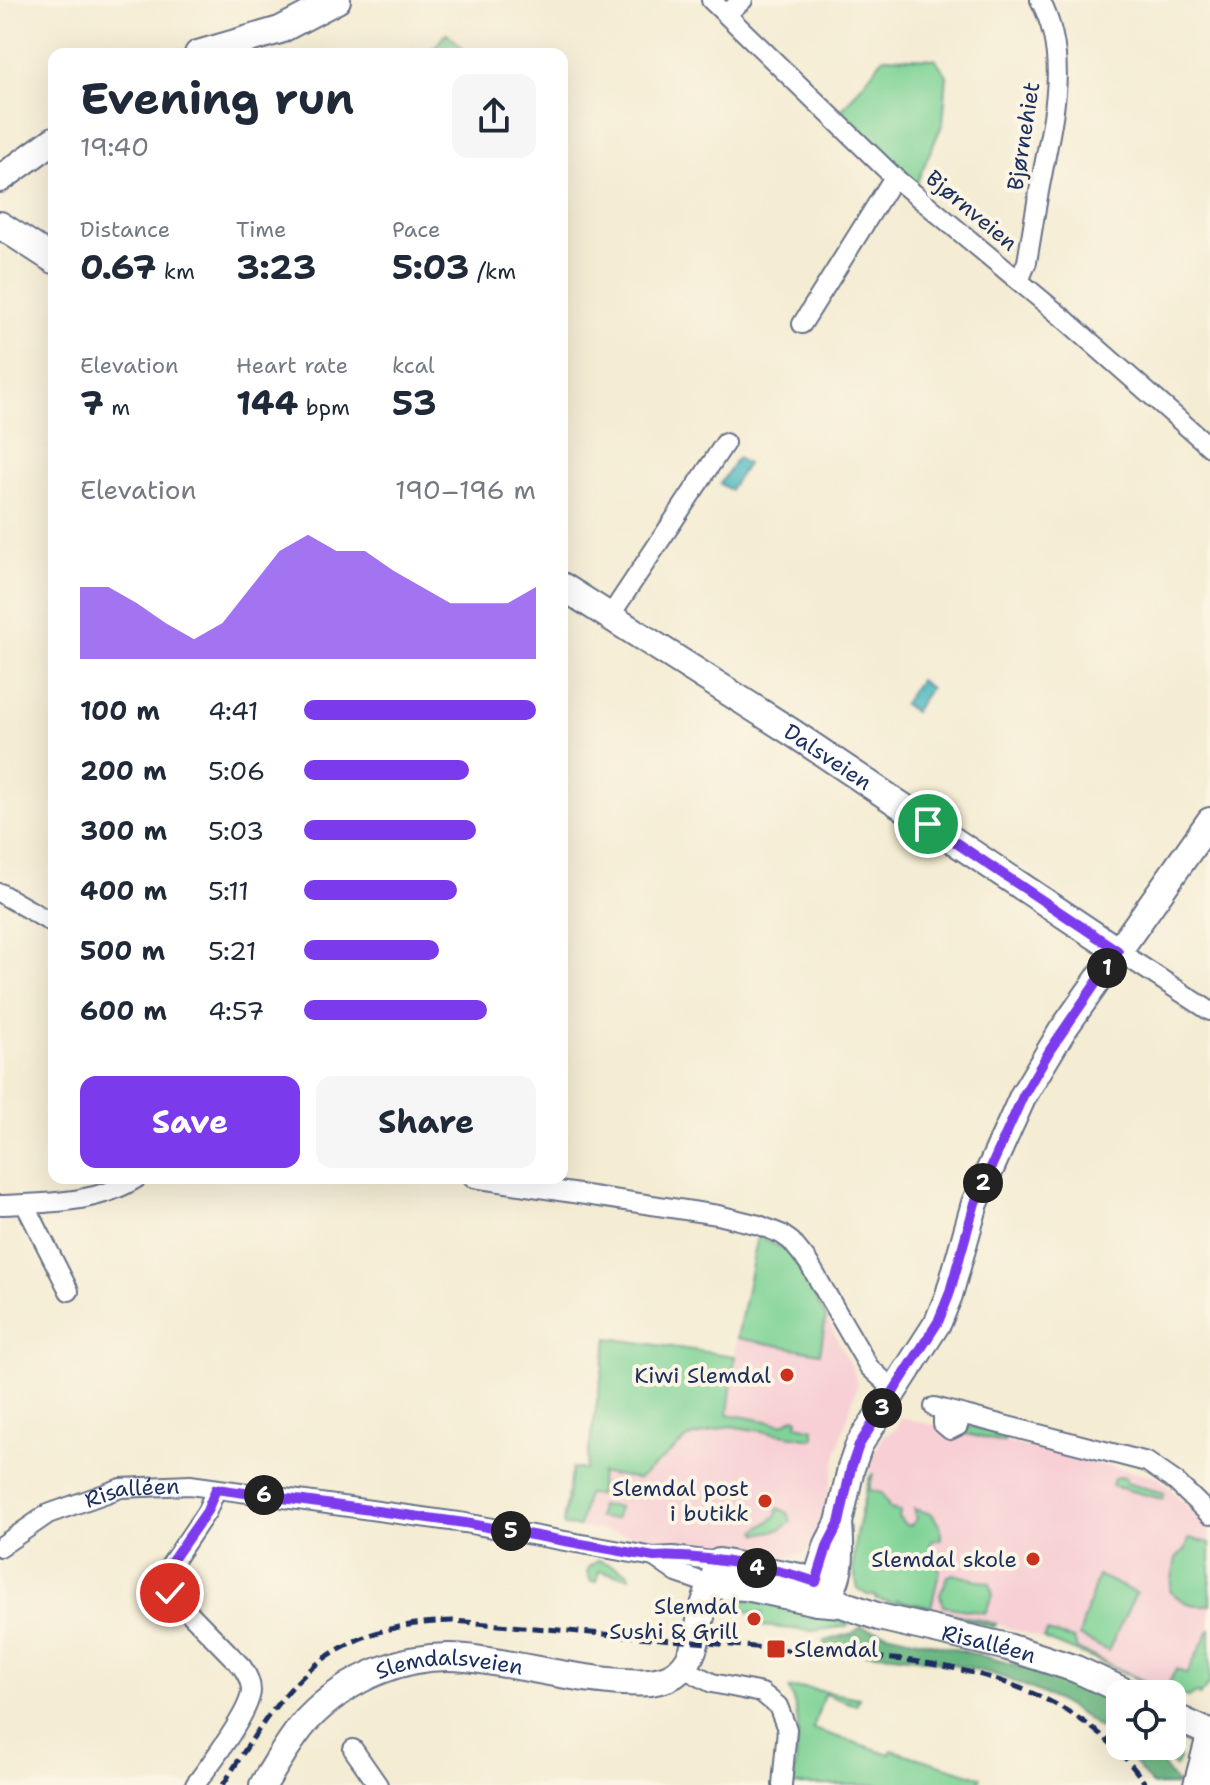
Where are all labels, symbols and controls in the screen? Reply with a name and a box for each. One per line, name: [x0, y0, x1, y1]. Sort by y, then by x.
text: Evening run: [80, 69, 354, 128]
button: share: [452, 74, 536, 158]
street label: Bjørnehiet: [1001, 80, 1046, 192]
text: 19:40: [80, 129, 149, 164]
street label: Bjørnveien: [920, 164, 1024, 257]
text: Distance: [80, 215, 170, 244]
text: Time: [236, 215, 286, 244]
text: Pace: [392, 215, 440, 244]
text: 0.67: [80, 244, 156, 290]
text: 3:23: [236, 244, 316, 290]
text: 5:03: [392, 244, 469, 290]
text: km: [156, 257, 195, 286]
text: /km: [469, 257, 516, 286]
text: Elevation: [80, 351, 178, 380]
text: Heart rate: [236, 351, 348, 380]
text: kcal: [392, 351, 435, 380]
text: 7: [80, 380, 104, 426]
text: 144: [236, 380, 298, 426]
text: 53: [392, 380, 437, 426]
text: m: [104, 393, 130, 422]
text: bpm: [298, 393, 350, 422]
text: Elevation: [80, 472, 196, 507]
text: 190–196 m: [395, 472, 536, 507]
text: 100 m: [80, 693, 160, 728]
text: 4:41: [208, 693, 259, 728]
street label: Dalsveien: [778, 717, 877, 797]
text: 200 m: [80, 753, 167, 788]
text: 5:06: [208, 753, 265, 788]
pin: [894, 790, 962, 858]
icon: arrive: [906, 802, 950, 846]
text: 300 m: [80, 813, 167, 848]
text: 5:03: [208, 813, 264, 848]
text: 400 m: [80, 873, 167, 908]
text: 5:11: [208, 873, 249, 908]
text: 500 m: [80, 933, 165, 968]
text: 5:21: [208, 933, 257, 968]
pin: 1: [1087, 948, 1127, 988]
text: 1: [1102, 953, 1112, 982]
text: 600 m: [80, 993, 167, 1028]
text: 4:57: [208, 993, 265, 1028]
button: Save: [80, 1076, 300, 1168]
button: Share: [316, 1076, 536, 1168]
pin: 2: [963, 1163, 1003, 1203]
text: 2: [975, 1168, 991, 1197]
place label: Kiwi Slemdal: [634, 1361, 771, 1390]
marker: Kiwi Slemdal: [778, 1366, 796, 1384]
pin: 3: [862, 1388, 902, 1428]
text: 3: [874, 1393, 890, 1422]
street label: Risalléen: [81, 1471, 180, 1515]
place label: Slemdal post i butikk: [612, 1474, 749, 1528]
pin: 6: [244, 1475, 284, 1515]
text: 6: [256, 1480, 272, 1509]
marker: Slemdal post i butikk: [756, 1492, 774, 1510]
pin: 5: [491, 1511, 531, 1551]
text: 5: [504, 1516, 518, 1545]
place label: Slemdal skole: [871, 1545, 1017, 1574]
pin: 4: [737, 1548, 777, 1588]
marker: Slemdal skole: [1024, 1550, 1042, 1568]
text: 4: [749, 1553, 765, 1582]
pin: [136, 1559, 204, 1627]
icon: check: [148, 1571, 192, 1615]
place label: Slemdal Sushi & Grill: [609, 1592, 738, 1646]
marker: Slemdal Sushi & Grill: [745, 1610, 763, 1628]
street label: Risalléen: [939, 1618, 1040, 1670]
place label: Slemdal: [794, 1635, 878, 1664]
marker: Slemdal: [765, 1638, 787, 1660]
street label: Slemdalsveien: [371, 1643, 526, 1686]
map controls: [1106, 1680, 1186, 1760]
button: locate: [1106, 1680, 1186, 1760]

